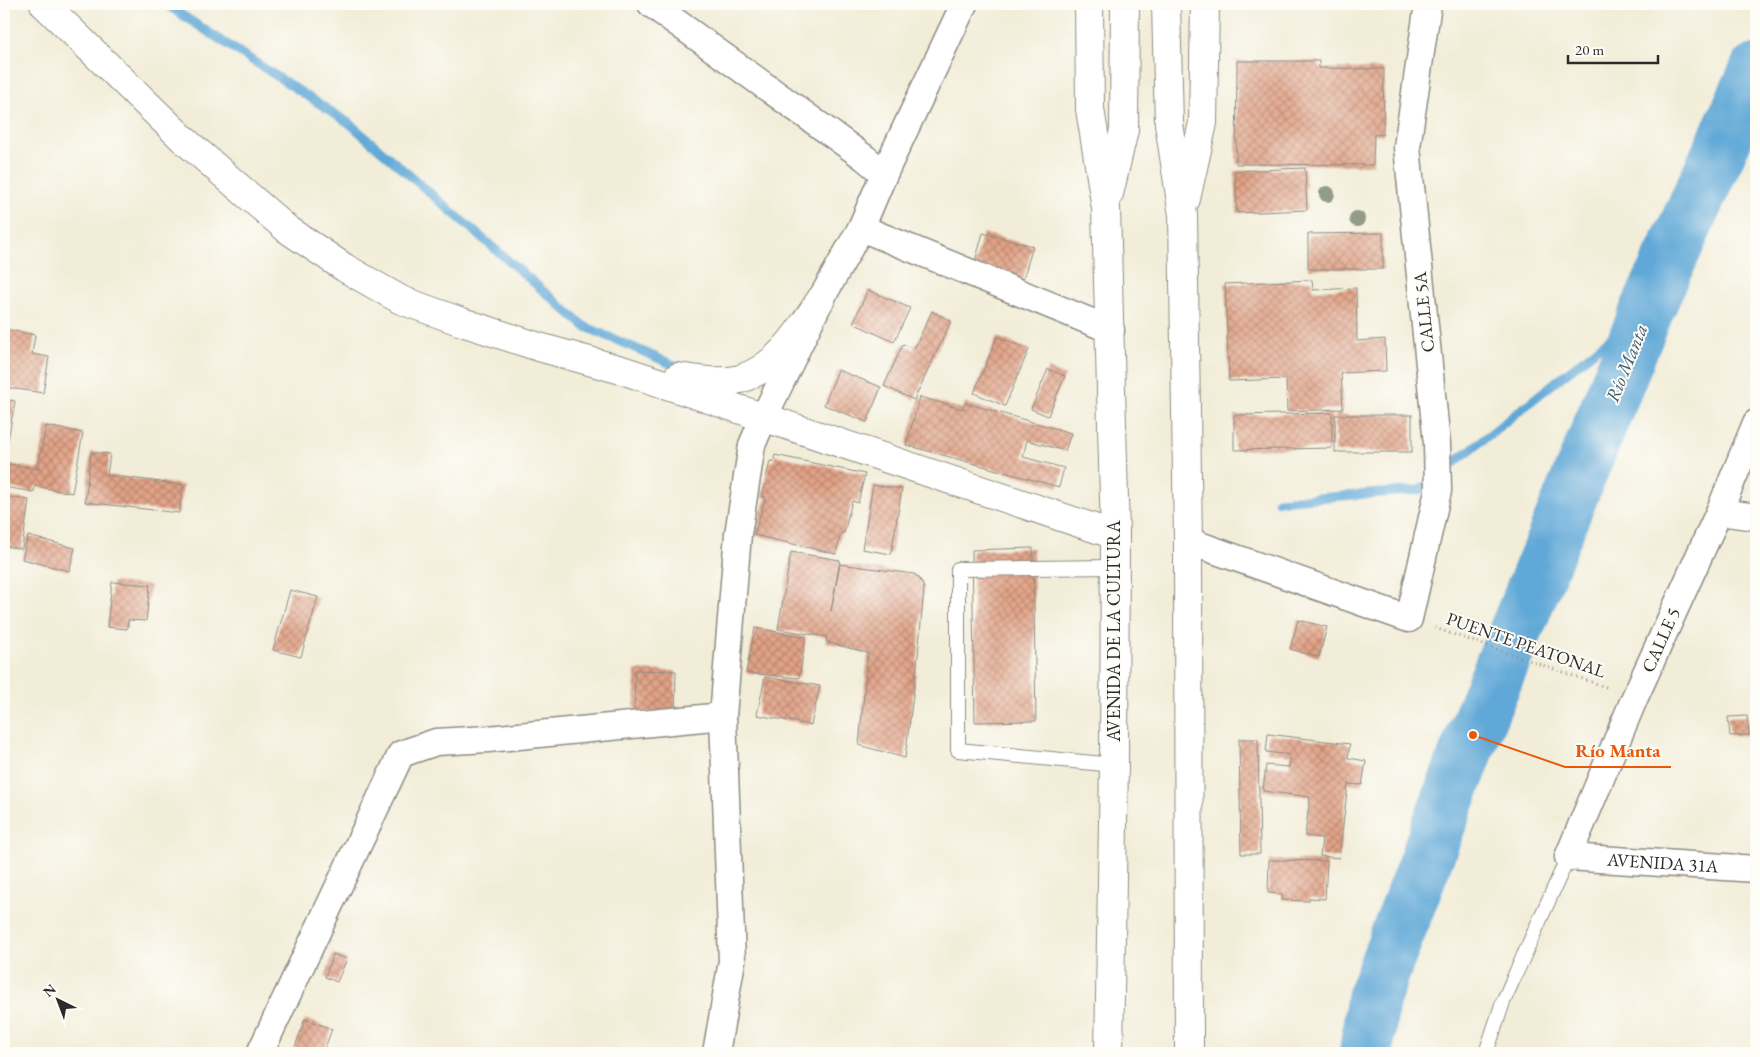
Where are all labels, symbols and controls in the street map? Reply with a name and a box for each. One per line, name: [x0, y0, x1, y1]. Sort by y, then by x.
scale bar: [1568, 32, 1658, 64]
text: 20 m: [1575, 40, 1604, 59]
street label: CALLE 5A: [1408, 270, 1439, 354]
water label: Río Manta: [1600, 321, 1653, 406]
street label: AVENIDA DE LA CULTURA: [1102, 520, 1125, 743]
street label: CALLE 5: [1636, 604, 1685, 676]
street label: PUENTE PEATONAL: [1443, 606, 1609, 683]
callout: Río Manta: [1565, 733, 1671, 767]
text: Río Manta: [1575, 738, 1661, 763]
street label: AVENIDA 31A: [1605, 847, 1720, 878]
north arrow: [32, 974, 82, 1024]
text: N: [39, 979, 60, 1001]

